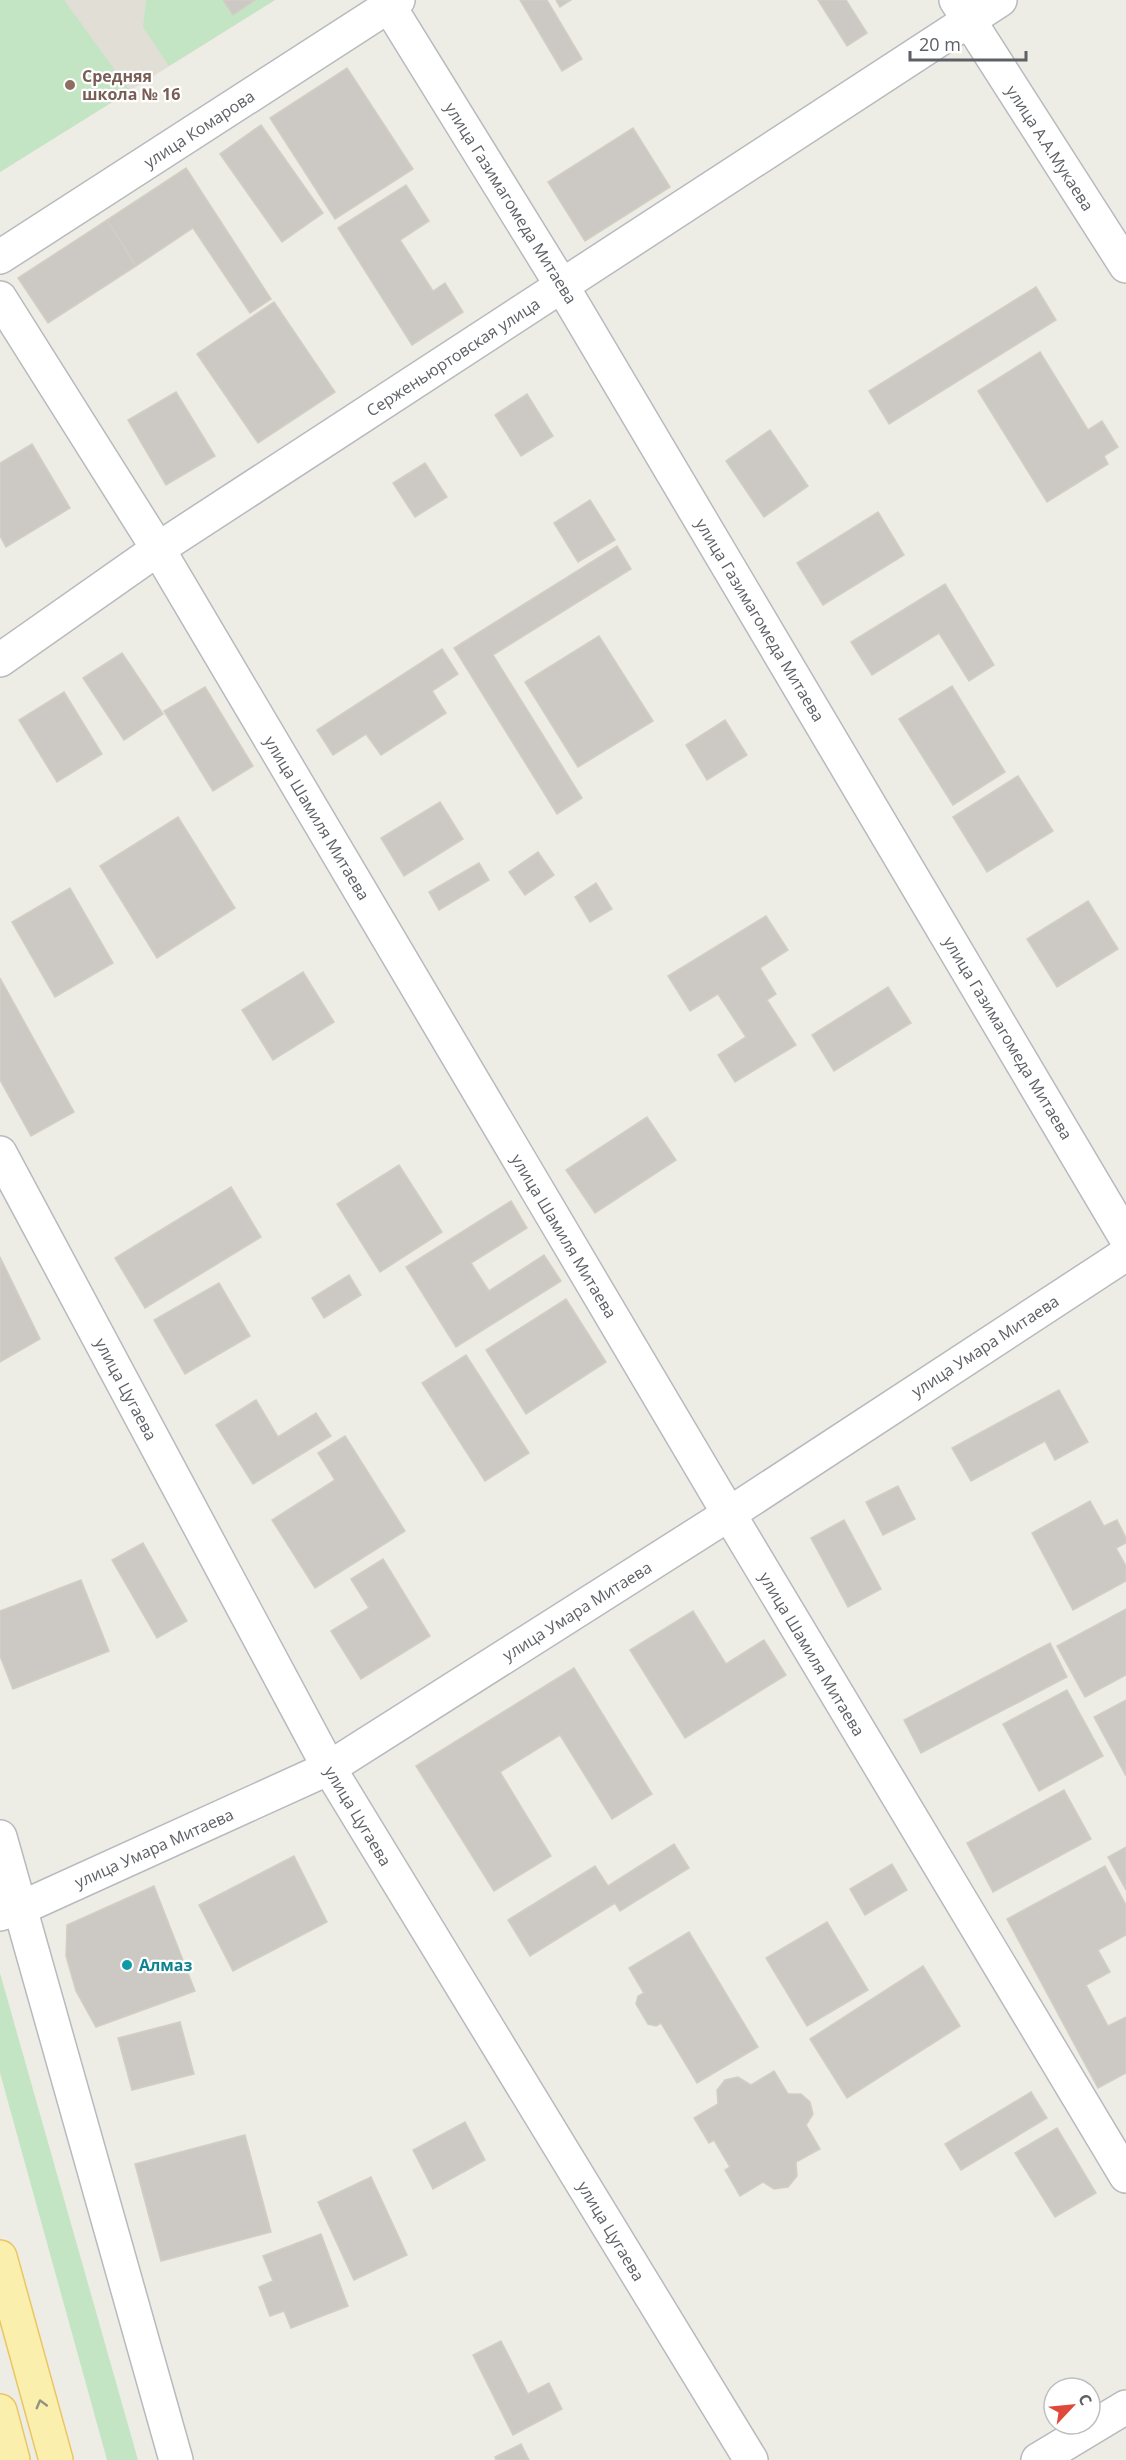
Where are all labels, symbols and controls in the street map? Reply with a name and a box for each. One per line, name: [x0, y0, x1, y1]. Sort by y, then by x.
scale bar: [910, 24, 1026, 62]
text: 20 m: [919, 32, 961, 56]
place label: Средняя школа № 16: [82, 65, 180, 105]
marker: Средняя школа № 16: [63, 78, 77, 92]
street label: улица А.А.Мукаева: [1001, 81, 1099, 215]
street label: улица Комарова: [139, 85, 259, 173]
street label: улица Газимагомеда Митаева: [440, 98, 582, 308]
street label: Серженьюртовская улица: [362, 293, 544, 421]
street label: улица Газимагомеда Митаева: [690, 514, 830, 726]
street label: улица Шамиля Митаева: [259, 732, 375, 904]
street label: улица Газимагомеда Митаева: [938, 932, 1078, 1144]
street label: улица Шамиля Митаева: [506, 1150, 622, 1322]
street label: улица Умара Митаева: [907, 1290, 1063, 1402]
street label: улица Цугаева: [90, 1334, 162, 1444]
street label: улица Умара Митаева: [498, 1556, 656, 1666]
street label: улица Шамиля Митаева: [754, 1568, 870, 1740]
street label: улица Цугаева: [319, 1762, 397, 1870]
street label: улица Умара Митаева: [71, 1803, 237, 1893]
place label: Алмаз: [139, 1954, 193, 1976]
marker: Алмаз: [120, 1958, 134, 1972]
street label: улица Цугаева: [572, 2177, 650, 2285]
north arrow: [1042, 2376, 1102, 2436]
text: С: [1073, 2390, 1098, 2409]
one-way arrow: [36, 2399, 48, 2409]

